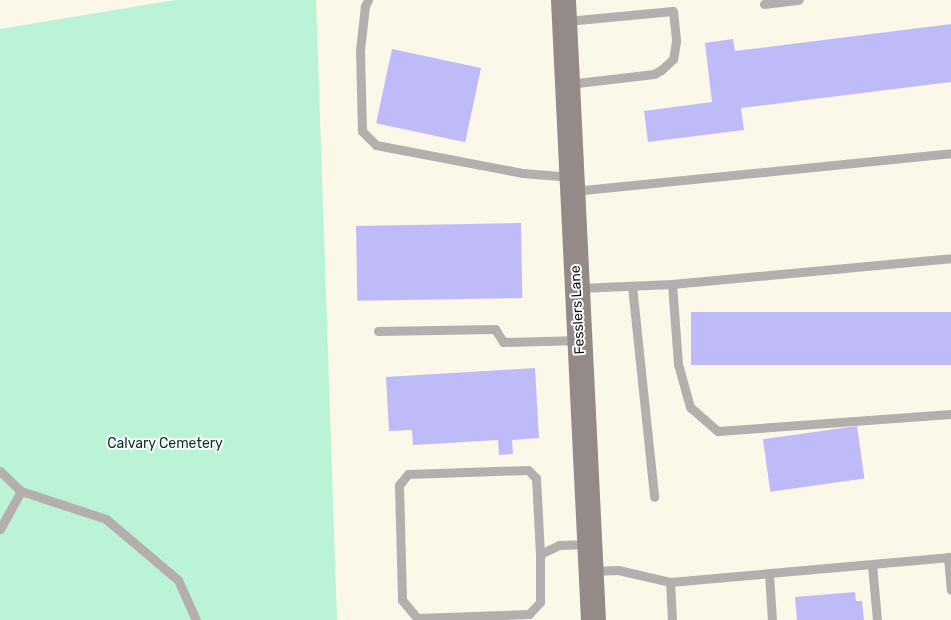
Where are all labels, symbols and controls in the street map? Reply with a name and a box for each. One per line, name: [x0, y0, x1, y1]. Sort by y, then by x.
street label: Fesslers Lane: [567, 265, 589, 355]
park label: Calvary Cemetery: [107, 436, 223, 452]

